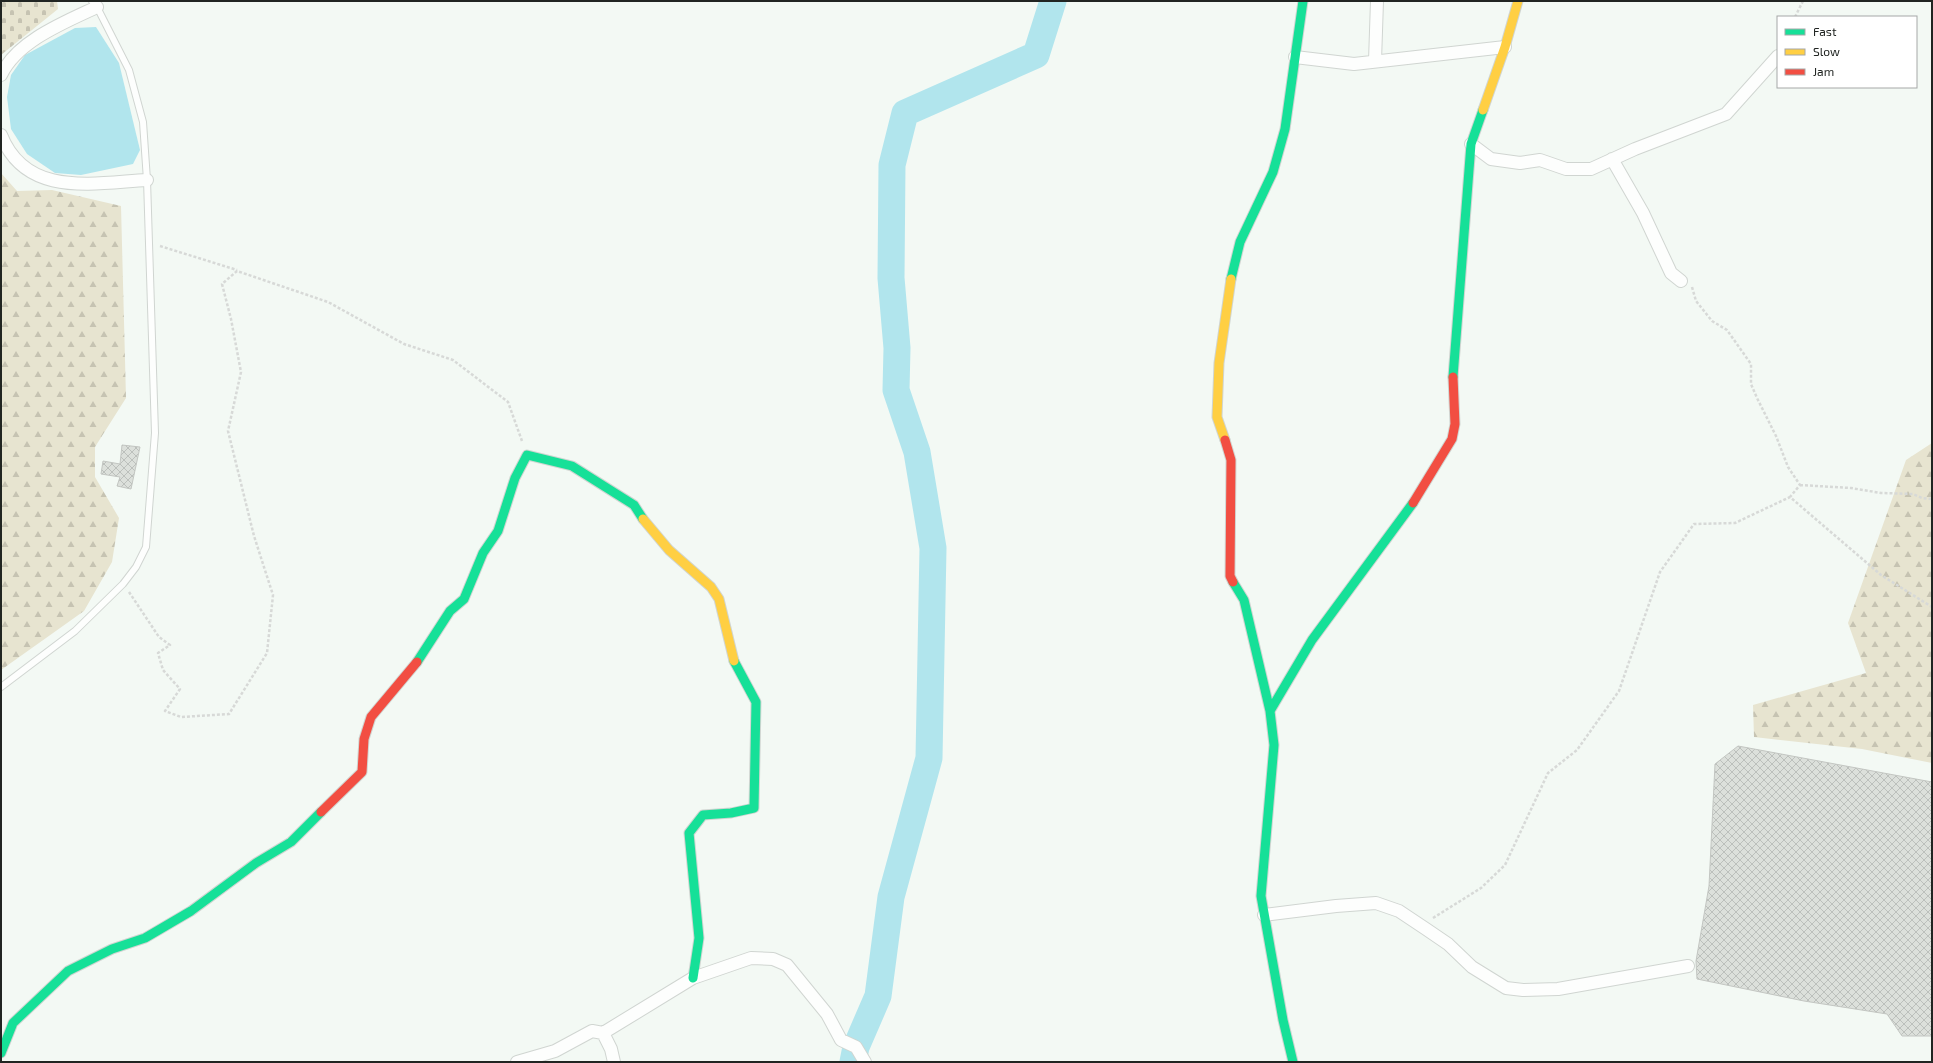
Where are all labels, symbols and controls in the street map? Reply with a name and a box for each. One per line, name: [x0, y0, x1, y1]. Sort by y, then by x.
legend: [1777, 16, 1917, 88]
text: Fast: [1813, 24, 1837, 38]
text: Slow: [1813, 44, 1840, 58]
text: Jam: [1813, 64, 1834, 78]

